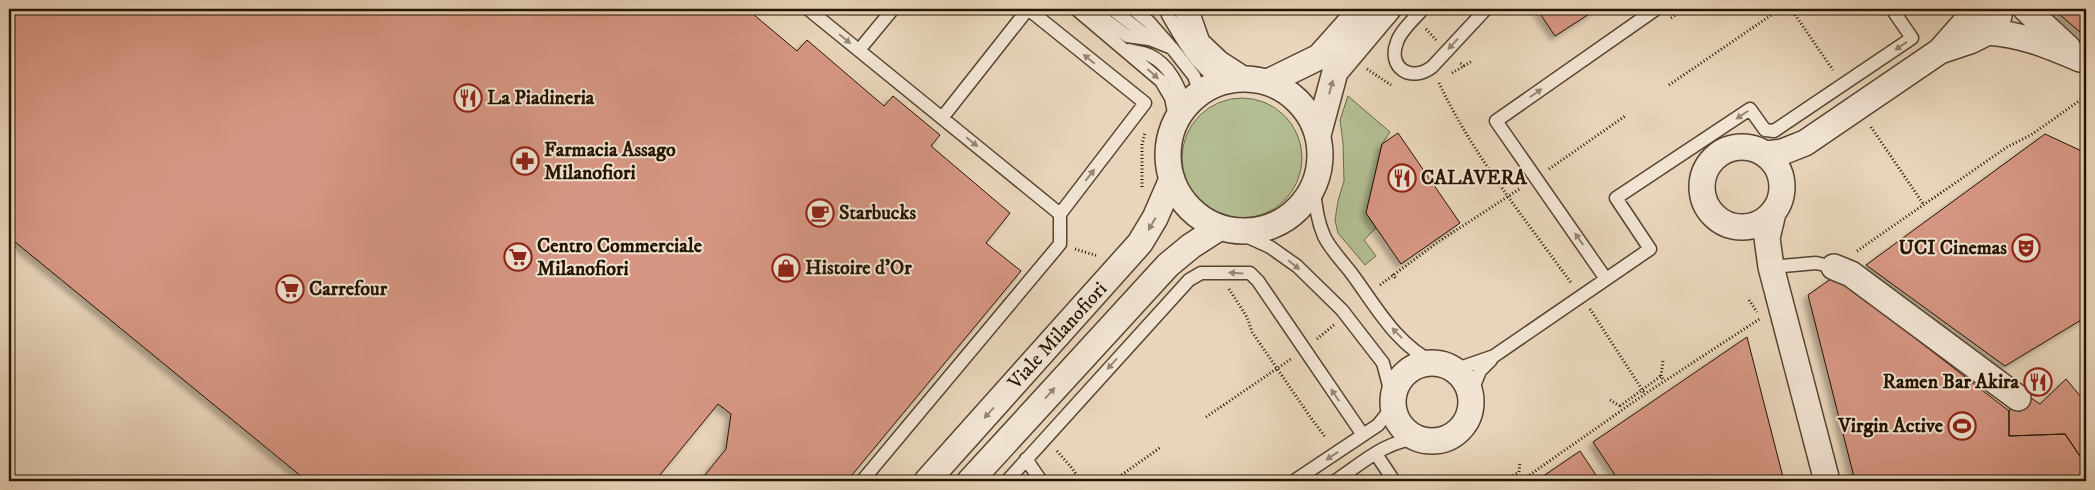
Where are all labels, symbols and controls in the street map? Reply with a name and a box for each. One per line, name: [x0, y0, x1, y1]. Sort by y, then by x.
one-way arrow: [839, 34, 852, 45]
one-way arrow: [1447, 38, 1459, 50]
one-way arrow: [1894, 41, 1908, 50]
one-way arrow: [1083, 53, 1096, 64]
one-way arrow: [1147, 68, 1160, 79]
one-way arrow: [1327, 80, 1335, 95]
restaurant icon: La Piadineria: [453, 83, 483, 113]
place label: La Piadineria: [487, 86, 595, 111]
one-way arrow: [1529, 88, 1542, 98]
one-way arrow: [1735, 110, 1748, 120]
one-way arrow: [965, 136, 978, 147]
place label: Farmacia Assago Milanofiori: [544, 138, 676, 186]
pharmacy icon: Farmacia Assago Milanofiori: [510, 146, 540, 176]
restaurant icon: CALAVERA: [1387, 163, 1417, 193]
place label: CALAVERA: [1421, 166, 1528, 191]
one-way arrow: [1084, 169, 1095, 182]
cafe icon: Starbucks: [805, 198, 835, 228]
place label: Starbucks: [839, 201, 916, 226]
one-way arrow: [1147, 217, 1156, 230]
one-way arrow: [1574, 232, 1584, 246]
theatre icon: UCI Cinemas: [2011, 233, 2041, 263]
place label: Centro Commerciale Milanofiori: [537, 234, 703, 282]
place label: UCI Cinemas: [1899, 236, 2007, 261]
supermarket icon: Centro Commerciale Milanofiori: [503, 242, 533, 272]
shop icon: Histoire d'Or: [771, 253, 801, 283]
place label: Histoire d'Or: [805, 256, 912, 281]
one-way arrow: [1288, 259, 1301, 270]
one-way arrow: [1228, 268, 1244, 276]
supermarket icon: Carrefour: [275, 274, 305, 304]
place label: Carrefour: [309, 277, 388, 302]
street label: Viale Milanofiori: [1002, 277, 1113, 396]
one-way arrow: [1391, 328, 1403, 340]
one-way arrow: [1106, 357, 1118, 369]
restaurant icon: Ramen Bar Akira: [2023, 367, 2053, 397]
place label: Ramen Bar Akira: [1883, 370, 2019, 395]
one-way arrow: [1044, 388, 1056, 400]
one-way arrow: [1330, 388, 1340, 401]
one-way arrow: [983, 406, 995, 418]
sports icon: Virgin Active: [1947, 411, 1977, 441]
place label: Virgin Active: [1837, 414, 1944, 439]
one-way arrow: [1325, 451, 1338, 461]

